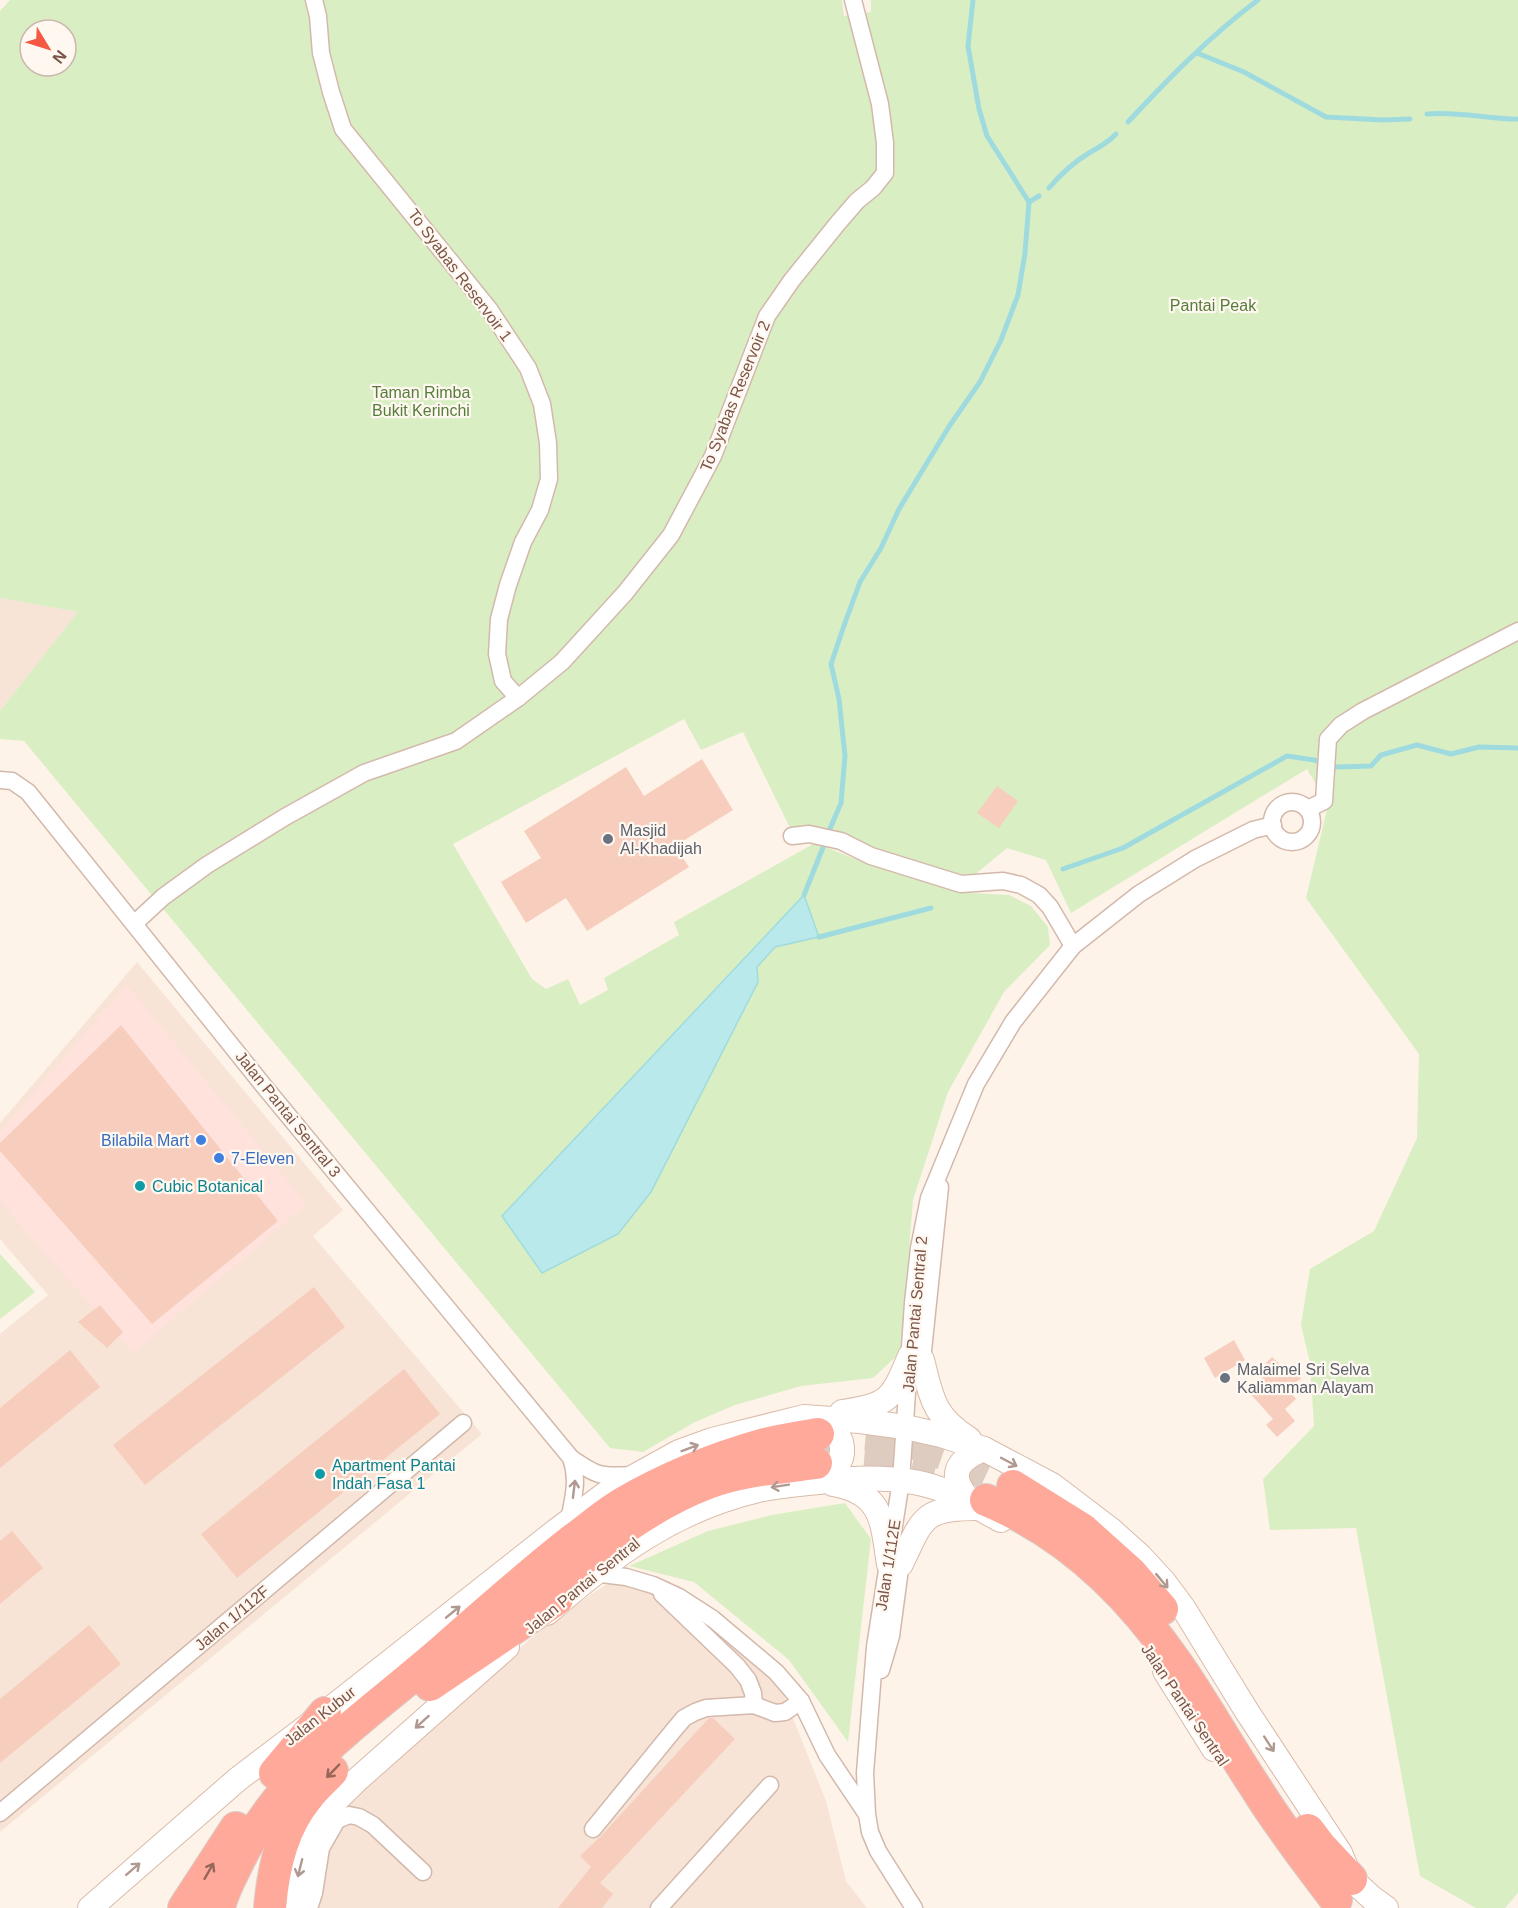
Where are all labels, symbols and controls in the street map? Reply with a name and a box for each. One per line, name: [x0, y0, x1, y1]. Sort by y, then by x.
north arrow: [18, 18, 78, 78]
text: N: [49, 47, 70, 67]
street label: To Syabas Reservoir 1: [405, 206, 515, 344]
park label: Pantai Peak: [1170, 297, 1257, 314]
street label: To Syabas Reservoir 2: [697, 318, 773, 474]
park label: Taman Rimba Bukit Kerinchi: [372, 384, 470, 419]
place label: Masjid Al-Khadijah: [620, 822, 702, 857]
marker: Masjid Al-Khadijah: [601, 832, 615, 846]
street label: Jalan Pantai Sentral 3: [232, 1048, 344, 1180]
place label: Bilabila Mart: [101, 1132, 190, 1149]
marker: Bilabila Mart: [194, 1133, 208, 1147]
place label: 7-Eleven: [231, 1150, 294, 1167]
marker: 7-Eleven: [212, 1151, 226, 1165]
place label: Cubic Botanical: [152, 1178, 263, 1195]
marker: Cubic Botanical: [133, 1179, 147, 1193]
street label: Jalan Pantai Sentral 2: [900, 1235, 930, 1393]
place label: Malaimel Sri Selva Kaliamman Alayam: [1237, 1361, 1374, 1396]
marker: Malaimel Sri Selva Kaliamman Alayam: [1218, 1371, 1232, 1385]
one-way arrow: [680, 1441, 698, 1452]
one-way arrow: [1000, 1456, 1017, 1468]
place label: Apartment Pantai Indah Fasa 1: [332, 1457, 456, 1492]
marker: Apartment Pantai Indah Fasa 1: [313, 1467, 327, 1481]
one-way arrow: [569, 1480, 580, 1500]
one-way arrow: [770, 1481, 790, 1492]
street label: Jalan 1/112E: [872, 1518, 904, 1612]
street label: Jalan Pantai Sentral: [521, 1534, 643, 1638]
one-way arrow: [1155, 1573, 1169, 1588]
street label: Jalan 1/112F: [192, 1582, 273, 1654]
one-way arrow: [444, 1606, 460, 1619]
street label: Jalan Pantai Sentral: [1138, 1641, 1232, 1769]
street label: Jalan Kubur: [281, 1683, 359, 1749]
one-way arrow: [415, 1715, 430, 1729]
one-way arrow: [1263, 1735, 1275, 1752]
one-way arrow: [325, 1763, 340, 1778]
one-way arrow: [293, 1859, 305, 1878]
one-way arrow: [126, 1862, 141, 1876]
one-way arrow: [203, 1863, 215, 1880]

